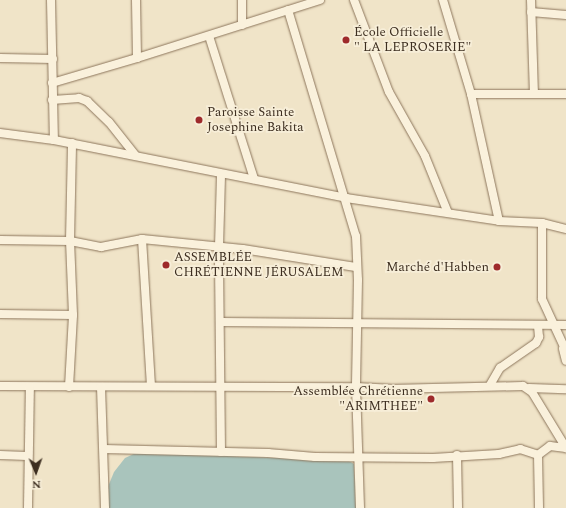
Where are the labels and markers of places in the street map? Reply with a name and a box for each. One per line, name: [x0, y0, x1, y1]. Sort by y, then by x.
place label: École Officielle " LA LEPROSERIE": [354, 25, 471, 56]
marker: École Officielle " LA LEPROSERIE": [341, 35, 351, 45]
place label: Paroisse Sainte Josephine Bakita: [207, 105, 304, 136]
marker: Paroisse Sainte Josephine Bakita: [194, 115, 204, 125]
place label: ASSEMBLÉE CHRÉTIENNE JÉRUSALEM: [174, 250, 343, 281]
place label: Marché d'Habben: [386, 259, 489, 275]
marker: ASSEMBLÉE CHRÉTIENNE JÉRUSALEM: [161, 260, 171, 270]
marker: Marché d'Habben: [492, 262, 502, 272]
place label: Assemblée Chrétienne "ARIMTHEE": [293, 384, 423, 415]
marker: Assemblée Chrétienne "ARIMTHEE": [426, 394, 436, 404]

